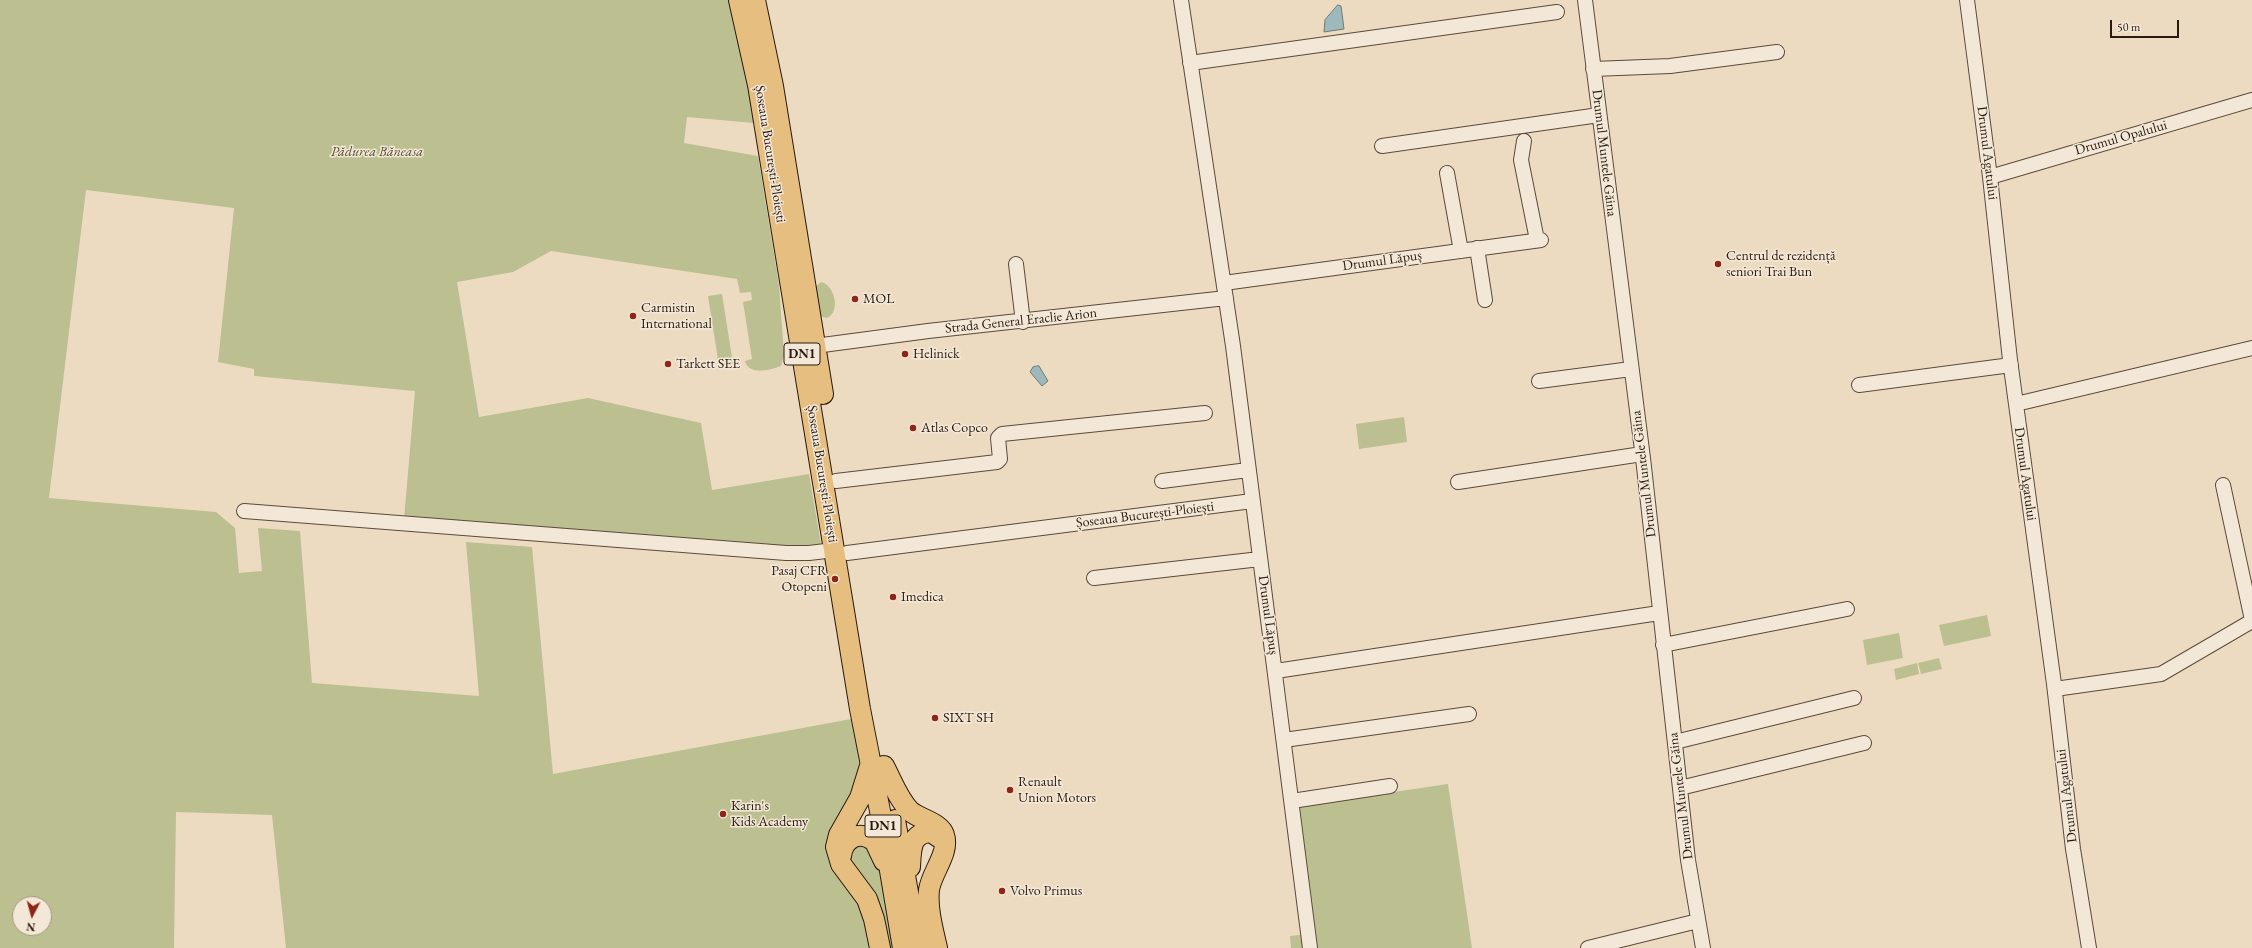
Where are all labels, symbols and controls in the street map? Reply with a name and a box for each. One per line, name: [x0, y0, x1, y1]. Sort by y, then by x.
scale bar: [2112, 12, 2181, 38]
text: 50 m: [2117, 19, 2140, 35]
street label: Șoseaua București-Ploiești: [751, 84, 789, 224]
street label: Drumul Muntele Găina: [1588, 88, 1620, 218]
street label: Drumul Agatului: [1973, 105, 2001, 201]
street label: Drumul Opalului: [2073, 117, 2169, 159]
park label: Pădurea Băneasa: [331, 144, 423, 160]
street label: Drumul Lăpuș: [1341, 247, 1423, 275]
place label: Centrul de rezidență seniori Trai Bun: [1726, 248, 1836, 280]
marker: Centrul de rezidență seniori Trai Bun: [1713, 259, 1723, 269]
place label: MOL: [863, 291, 894, 307]
marker: MOL: [850, 294, 860, 304]
place label: Carmistin International: [641, 300, 712, 332]
street label: Strada General Eraclie Arion: [944, 305, 1098, 337]
marker: Carmistin International: [628, 311, 638, 321]
road number: DN1: [784, 343, 820, 365]
place label: Helinick: [913, 346, 960, 362]
marker: Helinick: [900, 349, 910, 359]
place label: Tarkett SEE: [676, 356, 740, 372]
marker: Tarkett SEE: [663, 359, 673, 369]
street label: Șoseaua București-Ploiești: [803, 404, 841, 544]
street label: Drumul Muntele Găina: [1628, 409, 1660, 539]
place label: Atlas Copco: [921, 420, 988, 436]
marker: Atlas Copco: [908, 423, 918, 433]
street label: Drumul Agatului: [2010, 426, 2040, 522]
street label: Șoseaua București-Ploiești: [1075, 498, 1215, 532]
place label: Pasaj CFR Otopeni: [771, 563, 827, 596]
marker: Pasaj CFR Otopeni: [830, 574, 840, 584]
street label: Drumul Lăpuș: [1254, 574, 1282, 656]
place label: Imedica: [901, 589, 944, 605]
marker: Imedica: [888, 592, 898, 602]
place label: SIXT SH: [943, 710, 994, 726]
marker: SIXT SH: [930, 713, 940, 723]
street label: Drumul Muntele Găina: [1665, 731, 1697, 861]
street label: Drumul Agatului: [2053, 748, 2081, 844]
place label: Renault Union Motors: [1018, 774, 1096, 806]
marker: Renault Union Motors: [1005, 785, 1015, 795]
place label: Karin's Kids Academy: [731, 798, 808, 830]
marker: Karin's Kids Academy: [718, 809, 728, 819]
road number: DN1: [865, 815, 901, 837]
place label: Volvo Primus: [1010, 883, 1082, 899]
marker: Volvo Primus: [997, 886, 1007, 896]
north arrow: [12, 896, 52, 936]
text: N: [26, 920, 36, 934]

